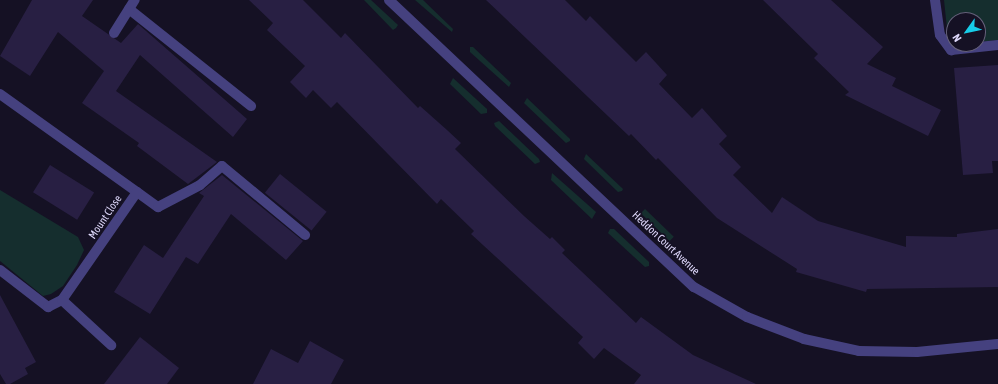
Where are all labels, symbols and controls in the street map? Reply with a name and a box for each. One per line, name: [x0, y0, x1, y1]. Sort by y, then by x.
north arrow: [946, 12, 986, 52]
text: N: [950, 32, 964, 44]
street label: Mount Close: [86, 193, 124, 241]
street label: Heddon Court Avenue: [630, 208, 702, 278]

